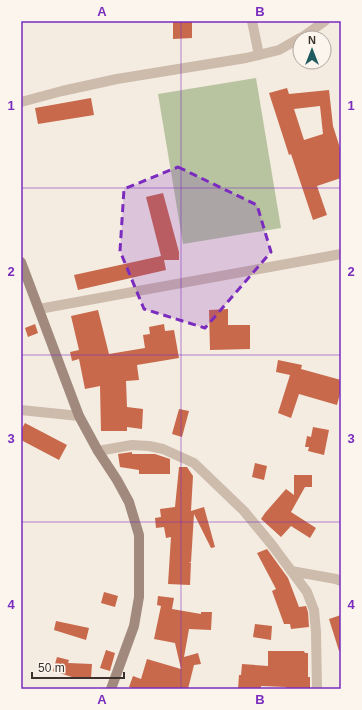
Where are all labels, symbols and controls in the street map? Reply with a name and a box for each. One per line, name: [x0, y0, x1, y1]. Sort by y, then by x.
text: A: [97, 4, 107, 19]
text: B: [255, 4, 265, 19]
north arrow: [292, 30, 332, 70]
text: N: [308, 34, 316, 46]
text: 1: [7, 98, 15, 113]
text: 1: [347, 98, 355, 113]
text: 2: [7, 264, 15, 279]
text: 2: [347, 264, 355, 279]
text: 3: [7, 431, 15, 446]
text: 3: [347, 431, 355, 446]
text: 4: [7, 597, 15, 612]
text: 4: [347, 597, 355, 612]
scale bar: [32, 654, 124, 680]
text: 50 m: [38, 661, 65, 675]
text: A: [97, 692, 107, 707]
text: B: [255, 692, 265, 707]

